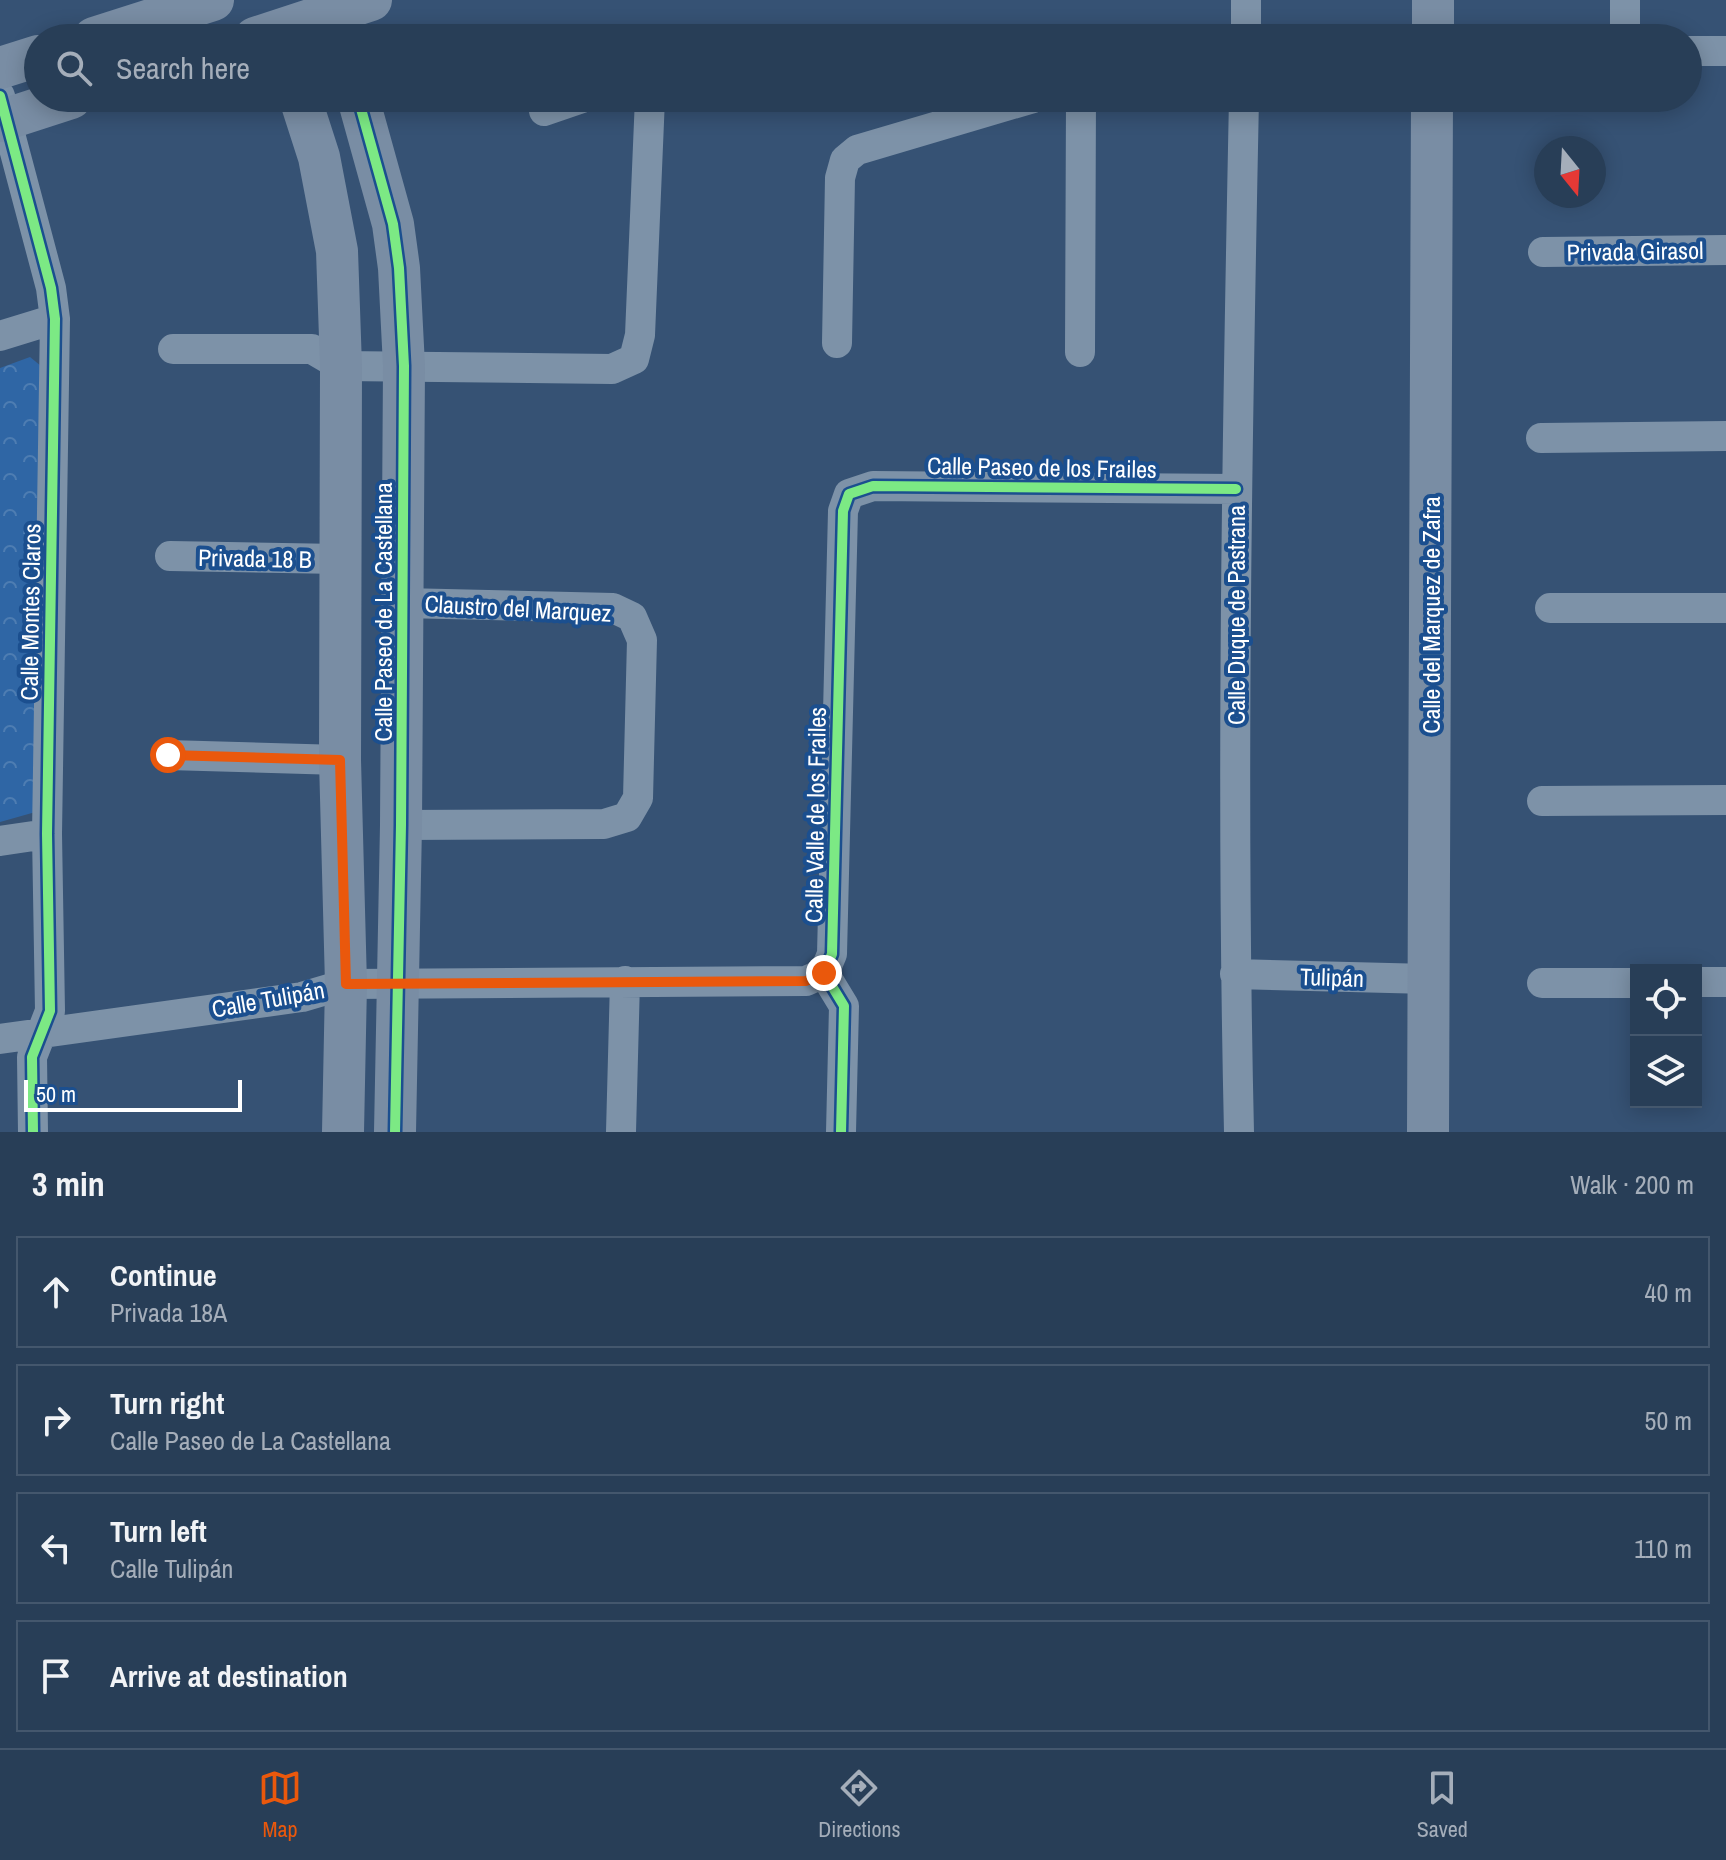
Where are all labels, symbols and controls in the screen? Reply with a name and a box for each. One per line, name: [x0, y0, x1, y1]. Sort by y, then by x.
search box: [24, 24, 1702, 112]
icon: search: [52, 46, 96, 90]
text: Search here: [116, 48, 250, 88]
north arrow: [1534, 136, 1606, 208]
street label: Privada Girasol: [1566, 234, 1704, 268]
street label: Calle Paseo de los Frailes: [927, 449, 1157, 485]
street label: Calle Paseo de La Castellana: [367, 482, 399, 742]
street label: Calle del Marquez de Zafra: [1415, 496, 1447, 734]
street label: Calle Duque de Pastrana: [1220, 505, 1252, 725]
street label: Calle Montes Claros: [12, 523, 48, 701]
street label: Privada 18 B: [198, 541, 312, 575]
street label: Claustro del Marquez: [424, 587, 612, 629]
street label: Calle Valle de los Frailes: [797, 707, 833, 923]
route start: [150, 737, 186, 773]
route end: [806, 955, 842, 991]
street label: Tulipán: [1299, 960, 1365, 994]
map controls: [1630, 964, 1702, 1108]
button: locate: [1630, 964, 1702, 1036]
street label: Calle Tulipán: [209, 973, 327, 1025]
button: layers: [1630, 1036, 1702, 1108]
scale bar: [24, 1076, 242, 1112]
text: 50 m: [36, 1079, 76, 1109]
text: 3 min: [32, 1161, 105, 1207]
text: Walk · 200 m: [1570, 1167, 1694, 1202]
text: Continue: [110, 1255, 217, 1295]
icon: ahead: [34, 1270, 78, 1314]
text: 40 m: [1645, 1275, 1692, 1310]
text: Privada 18A: [110, 1295, 227, 1330]
text: Turn right: [110, 1383, 224, 1423]
icon: right: [34, 1398, 78, 1442]
text: 50 m: [1645, 1403, 1692, 1438]
text: Calle Paseo de La Castellana: [110, 1423, 391, 1458]
text: Turn left: [110, 1511, 207, 1551]
icon: left: [34, 1526, 78, 1570]
text: 110 m: [1634, 1531, 1692, 1566]
text: Calle Tulipán: [110, 1551, 233, 1586]
icon: arrive: [34, 1654, 78, 1698]
text: Arrive at destination: [110, 1656, 348, 1696]
tab: Map: [258, 1766, 302, 1844]
tab: Directions: [818, 1766, 901, 1844]
tab: Saved: [1417, 1766, 1468, 1844]

